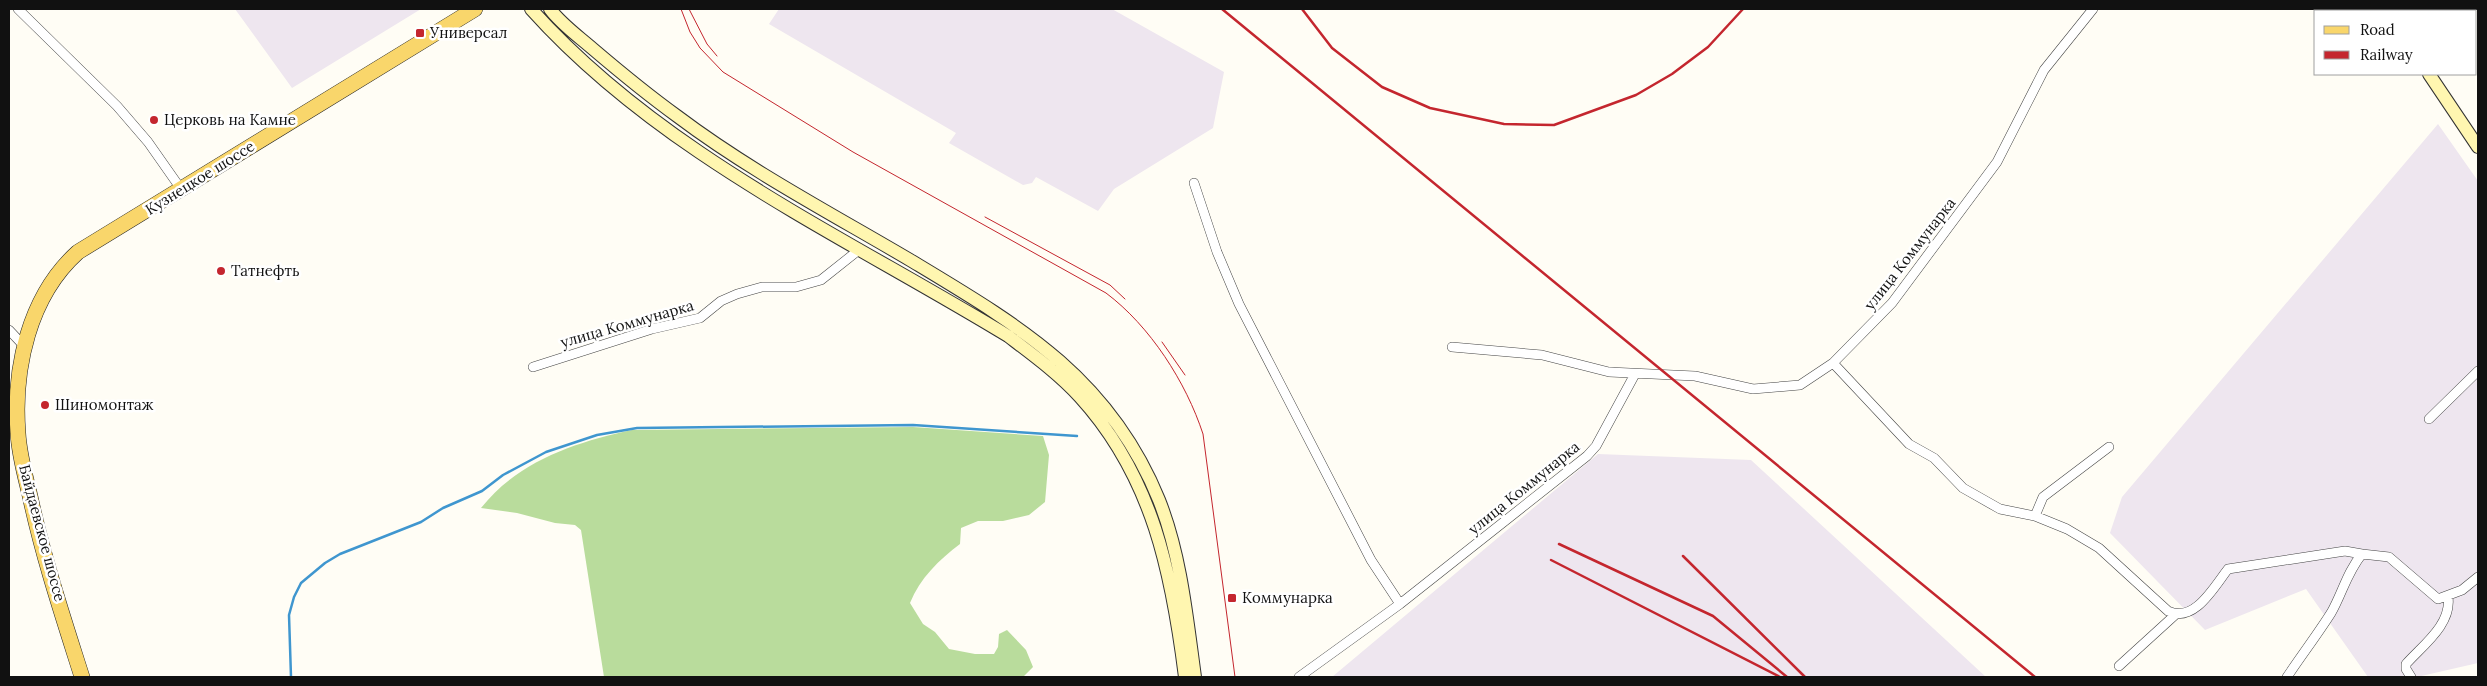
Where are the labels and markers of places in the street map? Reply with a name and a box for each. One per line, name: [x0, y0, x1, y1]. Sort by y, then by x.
place label: Универсал: [429, 23, 507, 42]
marker: Универсал: [414, 27, 426, 39]
place label: Церковь на Камне: [164, 110, 296, 129]
marker: Церковь на Камне: [148, 114, 160, 126]
place label: Татнефть: [231, 261, 300, 280]
marker: Татнефть: [215, 265, 227, 277]
place label: Шиномонтаж: [55, 395, 154, 414]
marker: Шиномонтаж: [39, 399, 51, 411]
place label: Коммунарка: [1242, 588, 1333, 607]
marker: Коммунарка: [1226, 592, 1238, 604]

